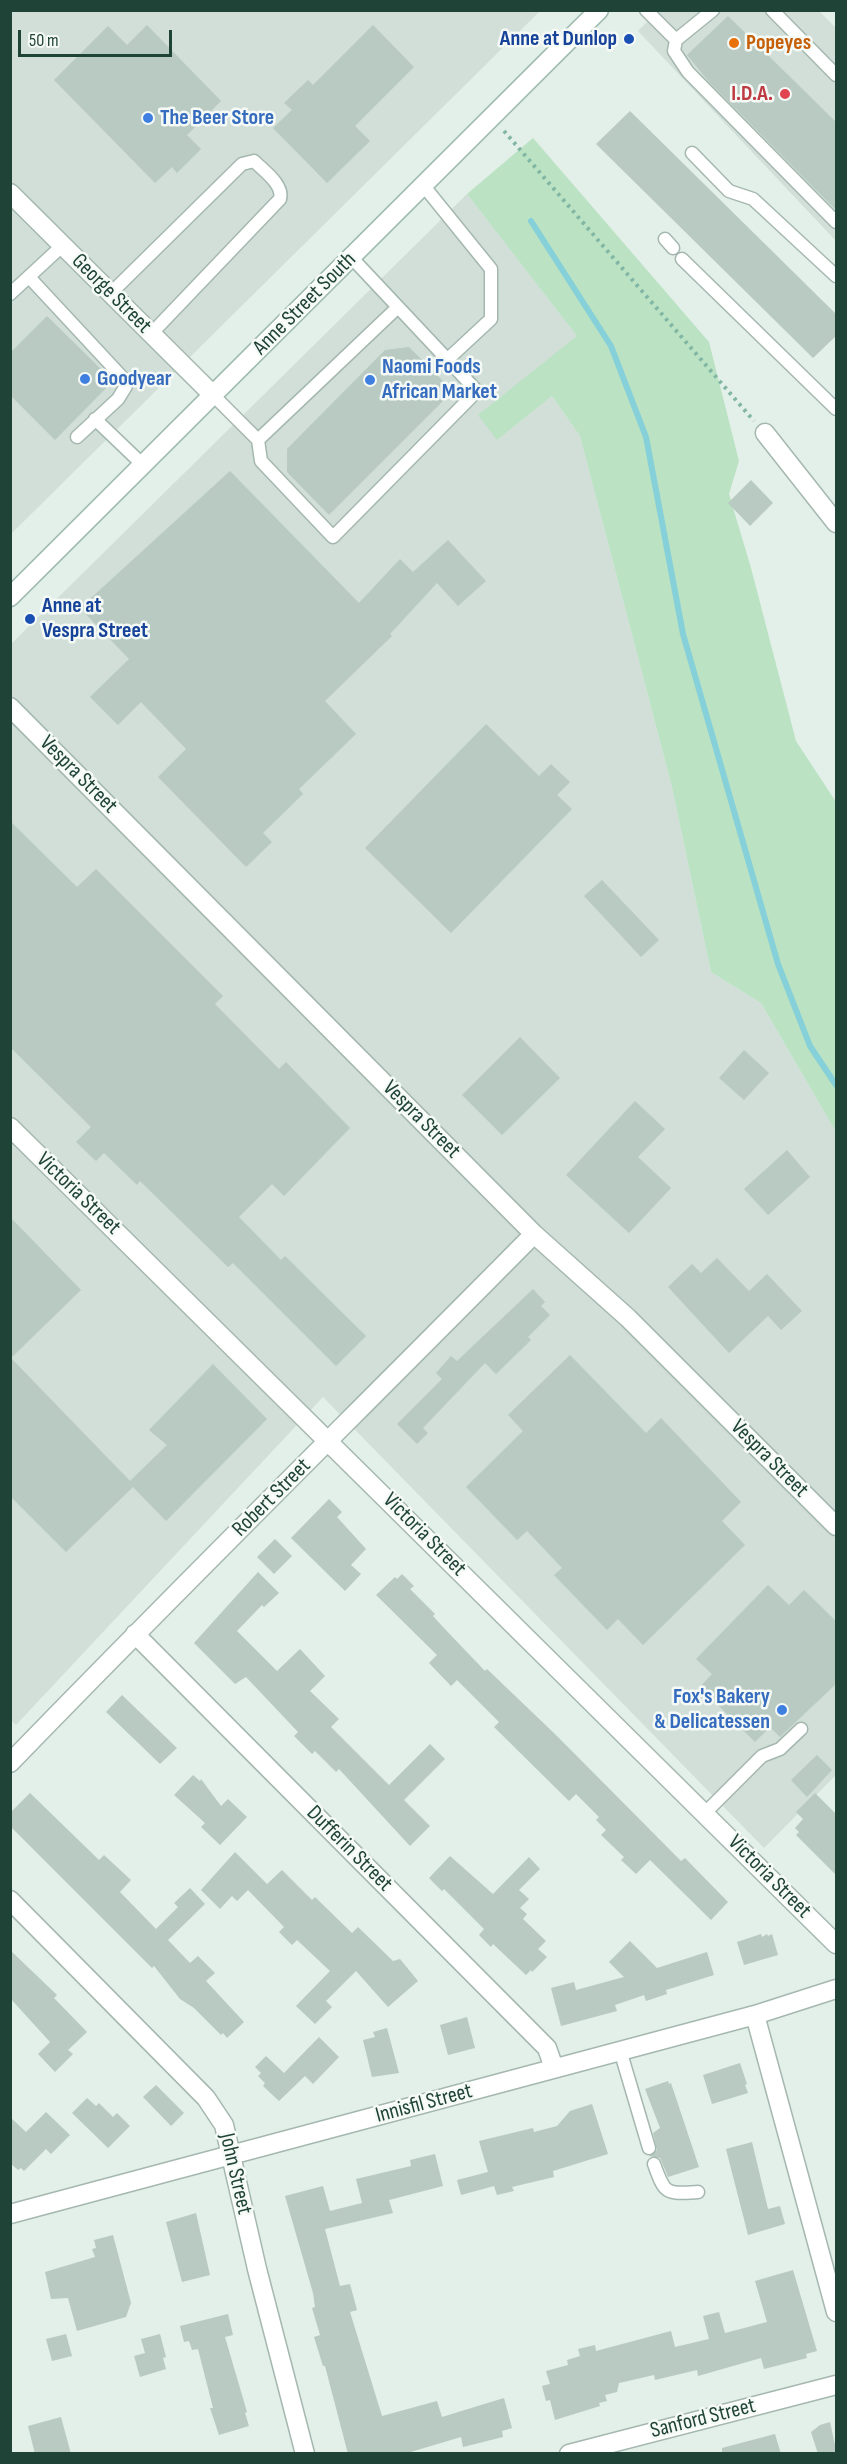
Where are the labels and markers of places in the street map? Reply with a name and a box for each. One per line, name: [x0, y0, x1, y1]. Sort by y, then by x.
place label: Anne at Dunlop: [500, 26, 617, 52]
place label: Popeyes: [746, 30, 811, 56]
marker: Anne at Dunlop: [622, 32, 636, 46]
marker: Popeyes: [727, 36, 741, 50]
place label: I.D.A.: [731, 81, 773, 107]
marker: I.D.A.: [778, 87, 792, 101]
place label: The Beer Store: [160, 105, 274, 131]
marker: The Beer Store: [141, 111, 155, 125]
place label: Naomi Foods African Market: [382, 354, 497, 406]
place label: Goodyear: [97, 366, 171, 392]
marker: Goodyear: [78, 372, 92, 386]
marker: Naomi Foods African Market: [363, 373, 377, 387]
place label: Anne at Vespra Street: [42, 593, 148, 644]
marker: Anne at Vespra Street: [23, 612, 37, 626]
place label: Fox's Bakery & Delicatessen: [654, 1684, 770, 1736]
marker: Fox's Bakery & Delicatessen: [775, 1703, 789, 1717]

